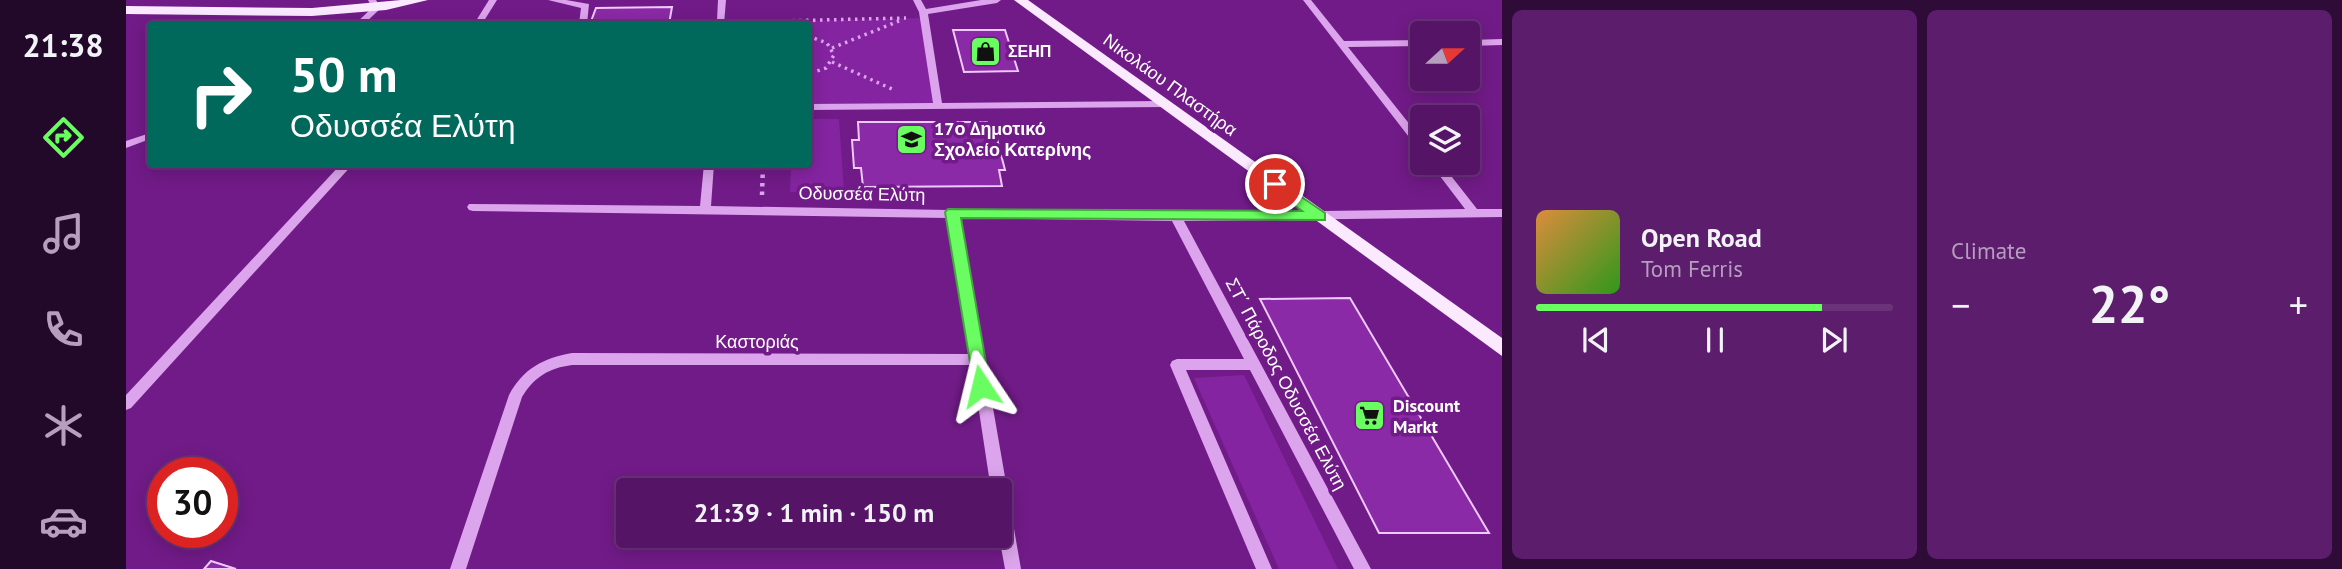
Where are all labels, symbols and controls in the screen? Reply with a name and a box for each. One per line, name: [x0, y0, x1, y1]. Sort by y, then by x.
north arrow: [1410, 21, 1480, 91]
map controls: [1410, 21, 1480, 175]
text: 21:38: [22, 24, 104, 66]
street label: Νικολάου Πλαστήρα: [1099, 28, 1242, 141]
shop icon: ΣΕΗΠ: [968, 34, 1002, 68]
place label: ΣΕΗΠ: [1008, 41, 1051, 61]
text: 50 m: [290, 42, 397, 106]
icon: right: [175, 49, 266, 140]
text: Οδυσσέα Ελύτη: [290, 104, 516, 146]
button: layers: [1410, 105, 1480, 175]
icon: directions: [39, 113, 88, 162]
place label: 17ο Δημοτικό Σχολείο Κατερίνης: [934, 117, 1091, 161]
school or university icon: 17ο Δημοτικό Σχολείο Κατερίνης: [894, 122, 928, 156]
pin: [1245, 154, 1305, 214]
icon: arrive: [1256, 165, 1294, 203]
street label: Οδυσσέα Ελύτη: [798, 181, 926, 206]
icon: music: [39, 209, 88, 258]
text: Open Road: [1641, 221, 1762, 254]
text: Climate: [1951, 236, 2026, 265]
text: Tom Ferris: [1641, 254, 1743, 283]
text: 22°: [2089, 270, 2170, 337]
street label: ΣΤ΄ Πάροδος Οδυσσέα Ελύτη: [1221, 274, 1352, 494]
text: −: [1951, 280, 1970, 329]
text: +: [2289, 280, 2308, 329]
icon: phone: [39, 305, 88, 354]
icon: previous: [1577, 321, 1615, 359]
icon: pause: [1696, 321, 1734, 359]
icon: next: [1815, 321, 1853, 359]
street label: Καστοριάς: [715, 330, 799, 353]
position arrow: [944, 349, 1018, 423]
place label: Discount Markt: [1393, 394, 1461, 438]
supermarket icon: Discount Markt: [1353, 399, 1387, 433]
icon: climate: [39, 401, 88, 450]
speed limit sign: 30: [147, 457, 238, 548]
text: 21:39 · 1 min · 150 m: [694, 496, 934, 529]
icon: car: [39, 497, 88, 546]

